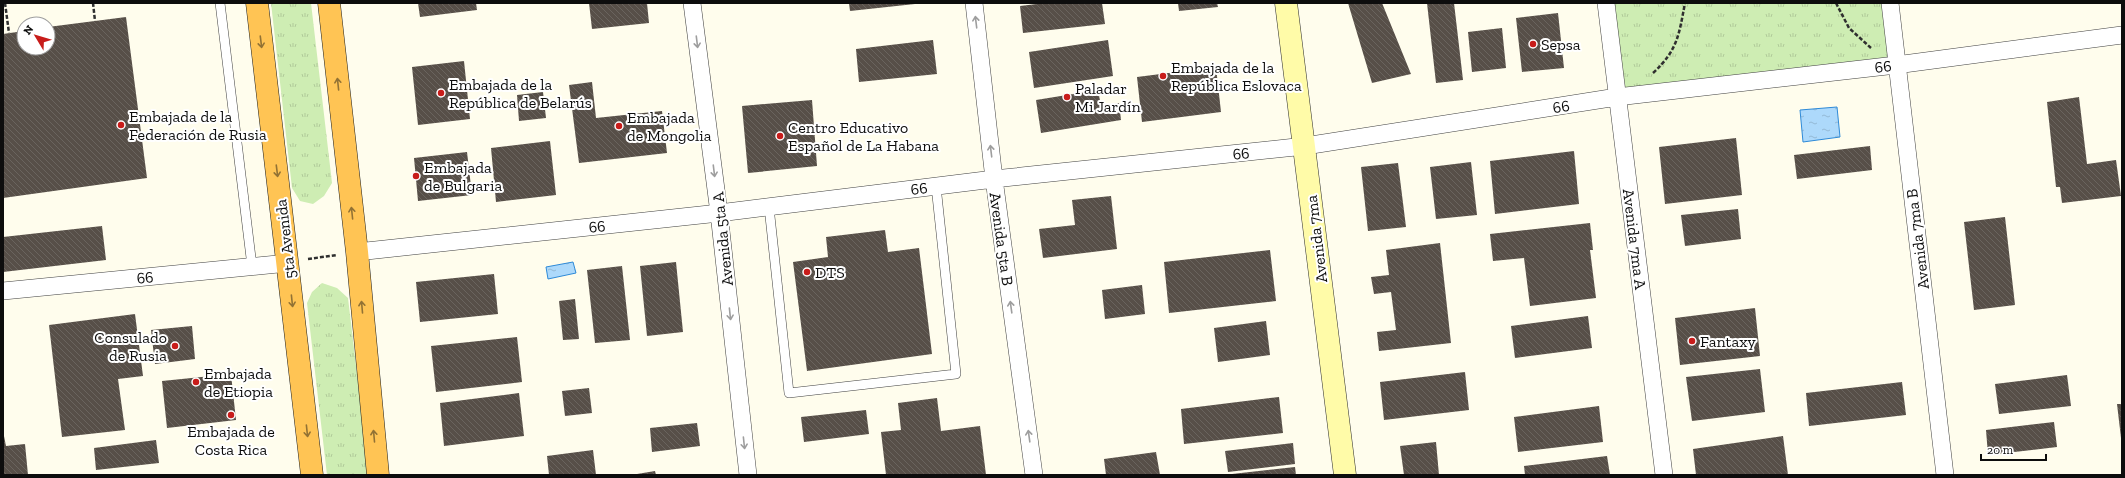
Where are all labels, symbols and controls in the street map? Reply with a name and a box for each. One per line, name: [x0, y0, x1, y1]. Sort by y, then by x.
north arrow: [16, 16, 56, 56]
one-way arrow: [972, 16, 980, 29]
text: N: [21, 22, 37, 37]
one-way arrow: [258, 35, 265, 48]
one-way arrow: [693, 35, 701, 48]
place label: Sepsa: [1541, 35, 1581, 54]
marker: Sepsa: [1528, 39, 1538, 49]
street label: 66: [1873, 56, 1893, 77]
place label: Embajada de la República Eslovaca: [1171, 58, 1302, 95]
marker: Embajada de la República Eslovaca: [1158, 71, 1168, 81]
place label: Embajada de la República de Belarús: [449, 75, 592, 112]
one-way arrow: [334, 78, 342, 91]
place label: Paladar Mi Jardín: [1075, 79, 1141, 116]
marker: Embajada de la República de Belarús: [436, 88, 446, 98]
marker: Paladar Mi Jardín: [1062, 92, 1072, 102]
street label: 66: [1551, 96, 1571, 117]
place label: Embajada de la Federación de Rusia: [129, 107, 267, 144]
place label: Embajada de Mongolia: [627, 108, 712, 145]
place label: Centro Educativo Español de La Habana: [788, 118, 939, 155]
marker: Embajada de la Federación de Rusia: [116, 120, 126, 130]
marker: Embajada de Mongolia: [614, 121, 624, 131]
marker: Centro Educativo Español de La Habana: [775, 131, 785, 141]
street label: 66: [1232, 143, 1250, 164]
one-way arrow: [987, 145, 995, 158]
place label: Embajada de Bulgaria: [424, 158, 503, 195]
one-way arrow: [273, 164, 281, 177]
one-way arrow: [710, 164, 718, 177]
marker: Embajada de Bulgaria: [411, 171, 421, 181]
street label: 66: [909, 178, 929, 199]
street label: Avenida 7ma B: [1902, 187, 1933, 290]
street label: Avenida 7ma A: [1619, 188, 1650, 291]
street label: Avenida 5ta A: [708, 190, 737, 287]
street label: Avenida 5ta B: [986, 191, 1017, 287]
street label: Avenida 7ma: [1302, 194, 1331, 284]
street label: 5ta Avenida: [271, 198, 300, 280]
one-way arrow: [349, 207, 356, 220]
street label: 66: [588, 216, 606, 237]
place label: DTS: [815, 263, 845, 282]
street label: 66: [136, 267, 154, 288]
marker: DTS: [802, 267, 812, 277]
one-way arrow: [288, 294, 296, 307]
one-way arrow: [358, 301, 366, 314]
one-way arrow: [1007, 301, 1015, 314]
one-way arrow: [726, 307, 734, 320]
place label: Consulado de Rusia: [94, 328, 167, 365]
place label: Fantaxy: [1700, 332, 1757, 351]
marker: Fantaxy: [1687, 336, 1697, 346]
marker: Consulado de Rusia: [170, 341, 180, 351]
place label: Embajada de Etiopia: [204, 364, 273, 401]
marker: Embajada de Etiopia: [191, 377, 201, 387]
marker: Embajada de Costa Rica: [226, 410, 236, 420]
place label: Embajada de Costa Rica: [187, 422, 275, 459]
one-way arrow: [303, 424, 311, 437]
one-way arrow: [370, 430, 378, 443]
one-way arrow: [1025, 430, 1032, 443]
one-way arrow: [740, 436, 748, 449]
scale bar: [1981, 436, 2046, 462]
text: 20 m: [1987, 443, 2014, 457]

